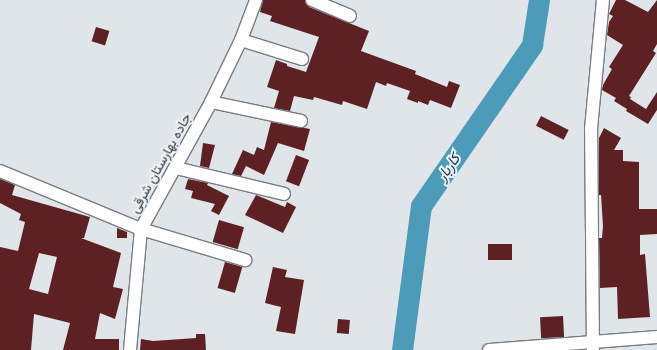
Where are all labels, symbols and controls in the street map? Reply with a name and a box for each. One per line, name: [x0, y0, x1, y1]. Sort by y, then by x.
street label: جاده بهارستان شرقی: [126, 110, 194, 216]
water label: کاربار: [432, 150, 464, 184]

